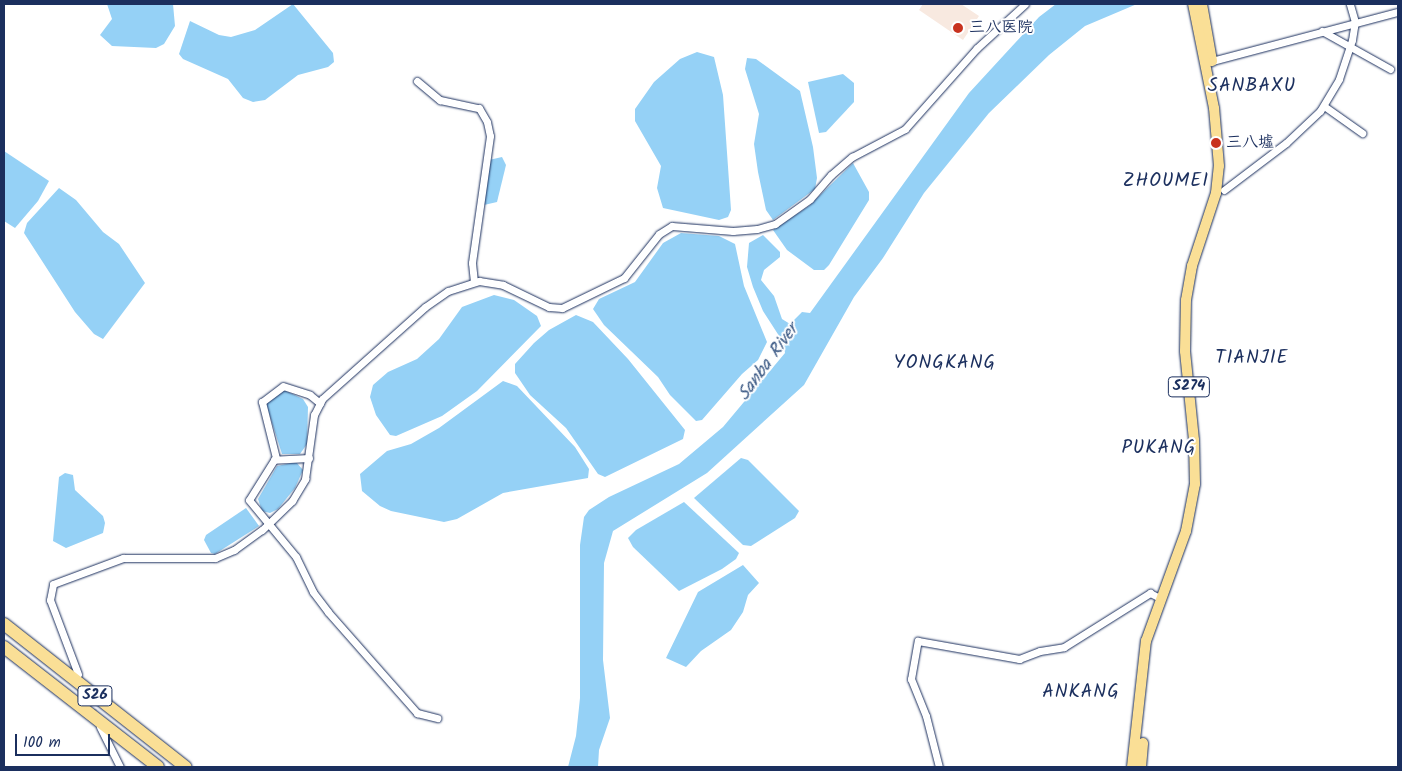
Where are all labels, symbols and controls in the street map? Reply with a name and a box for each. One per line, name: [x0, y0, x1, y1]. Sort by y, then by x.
place label: 三八医院: [969, 18, 1033, 38]
marker: 三八医院: [951, 21, 965, 35]
district label: SANBAXU: [1207, 76, 1297, 98]
place label: 三八墟: [1226, 133, 1274, 153]
marker: 三八墟: [1210, 137, 1222, 149]
district label: ZHOUMEI: [1122, 171, 1210, 193]
water label: Sanba River: [734, 321, 804, 405]
district label: TIANJIE: [1214, 348, 1290, 370]
district label: YONGKANG: [893, 353, 997, 375]
road number: S274: [1168, 374, 1210, 400]
district label: PUKANG: [1121, 438, 1197, 460]
district label: ANKANG: [1041, 682, 1121, 704]
road number: S26: [76, 684, 114, 708]
scale bar: [18, 724, 112, 756]
text: 100 m: [23, 731, 61, 755]

